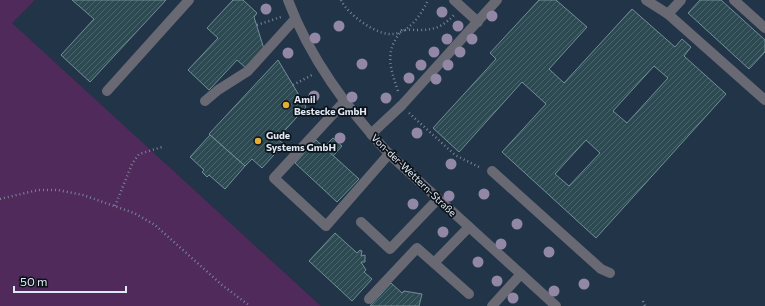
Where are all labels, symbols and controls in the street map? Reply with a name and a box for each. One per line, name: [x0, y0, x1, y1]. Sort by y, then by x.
place label: Amil Bestecke GmbH: [294, 93, 367, 117]
marker: Amil Bestecke GmbH: [281, 100, 291, 110]
place label: Gude Systems GmbH: [266, 129, 336, 153]
street label: Von-der-Wettern-Straße: [369, 131, 459, 219]
marker: Gude Systems GmbH: [253, 136, 263, 146]
scale bar: [14, 268, 126, 294]
text: 50 m: [20, 274, 48, 288]

